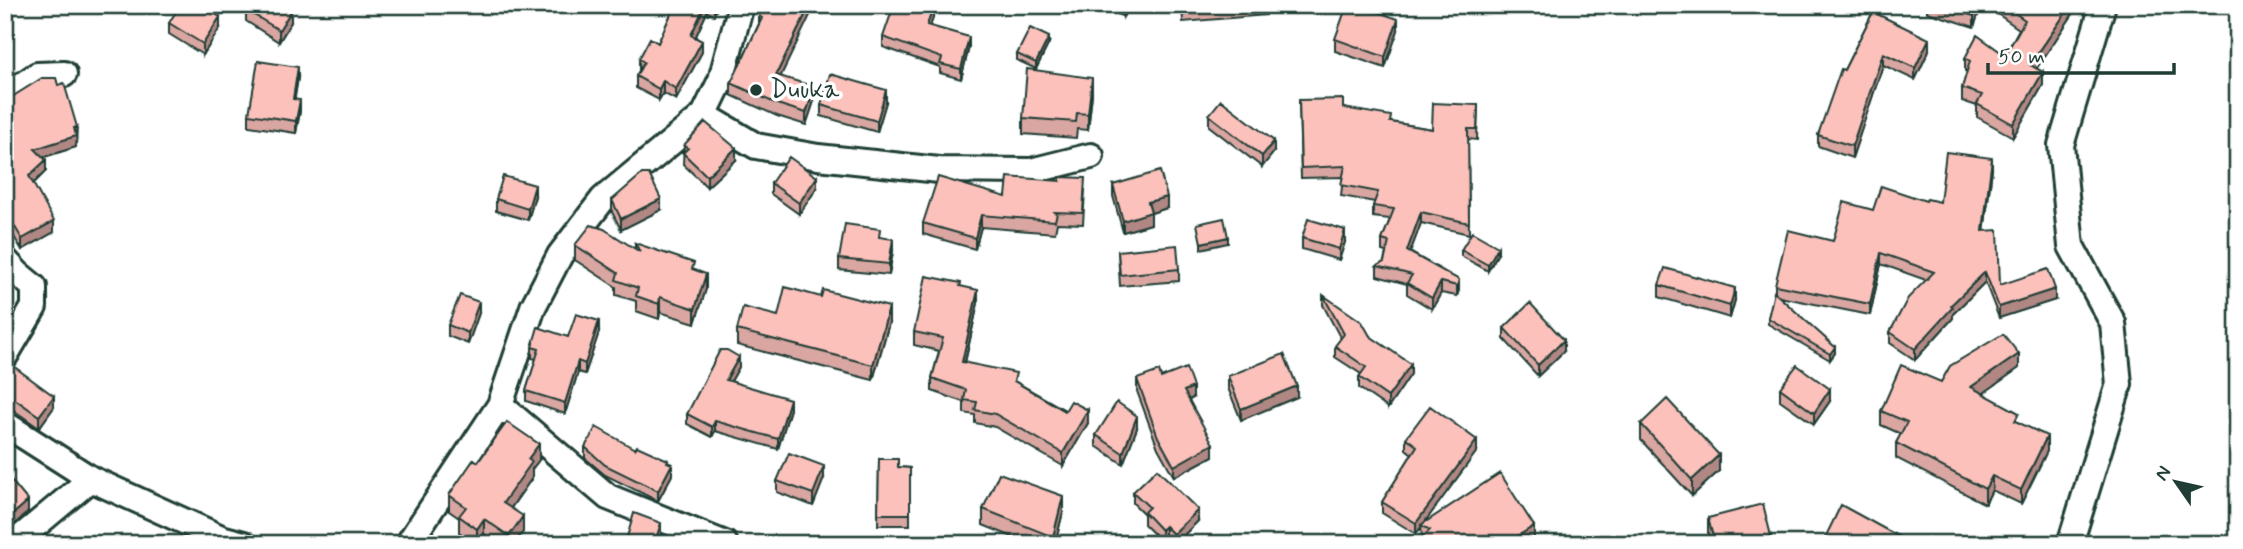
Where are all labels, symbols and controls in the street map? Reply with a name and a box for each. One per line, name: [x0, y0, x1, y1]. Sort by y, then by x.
scale bar: [1988, 32, 2173, 76]
text: 50 m: [1998, 43, 2045, 71]
place label: Duuka: [770, 73, 840, 107]
marker: Duuka: [748, 82, 764, 98]
north arrow: [2142, 448, 2212, 518]
text: N: [2149, 461, 2177, 486]

